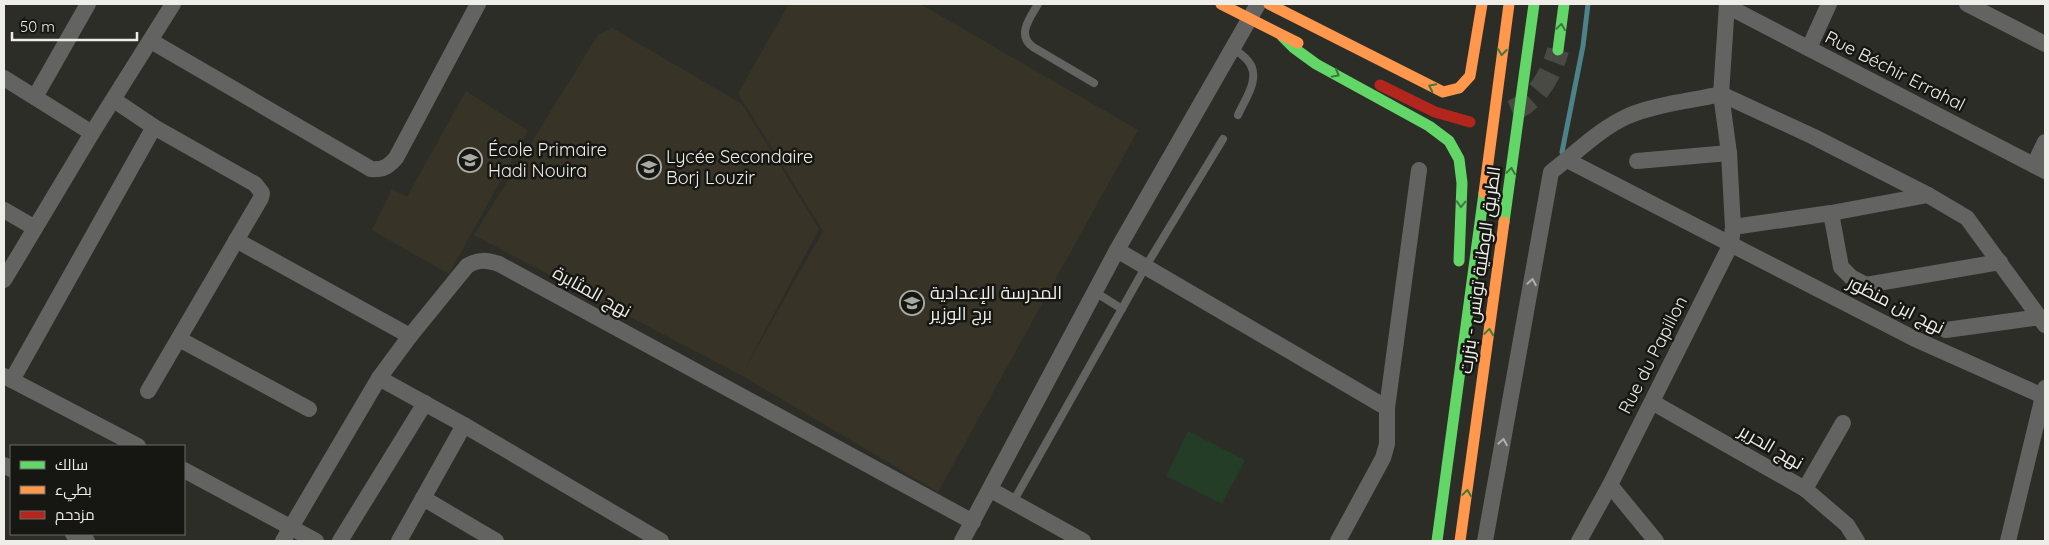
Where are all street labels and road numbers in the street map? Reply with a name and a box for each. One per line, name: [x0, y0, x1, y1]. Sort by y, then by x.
street label: Rue Béchir Errahal: [1821, 25, 1969, 116]
street label: الطريق الوطنية تونس - بنزرت: [1454, 165, 1506, 375]
street label: نهج المثابرة: [548, 261, 636, 323]
street label: نهج ابن منظور: [1843, 270, 1948, 340]
street label: Rue du Papillon: [1613, 292, 1692, 418]
street label: نهج الحرير: [1734, 418, 1808, 475]

